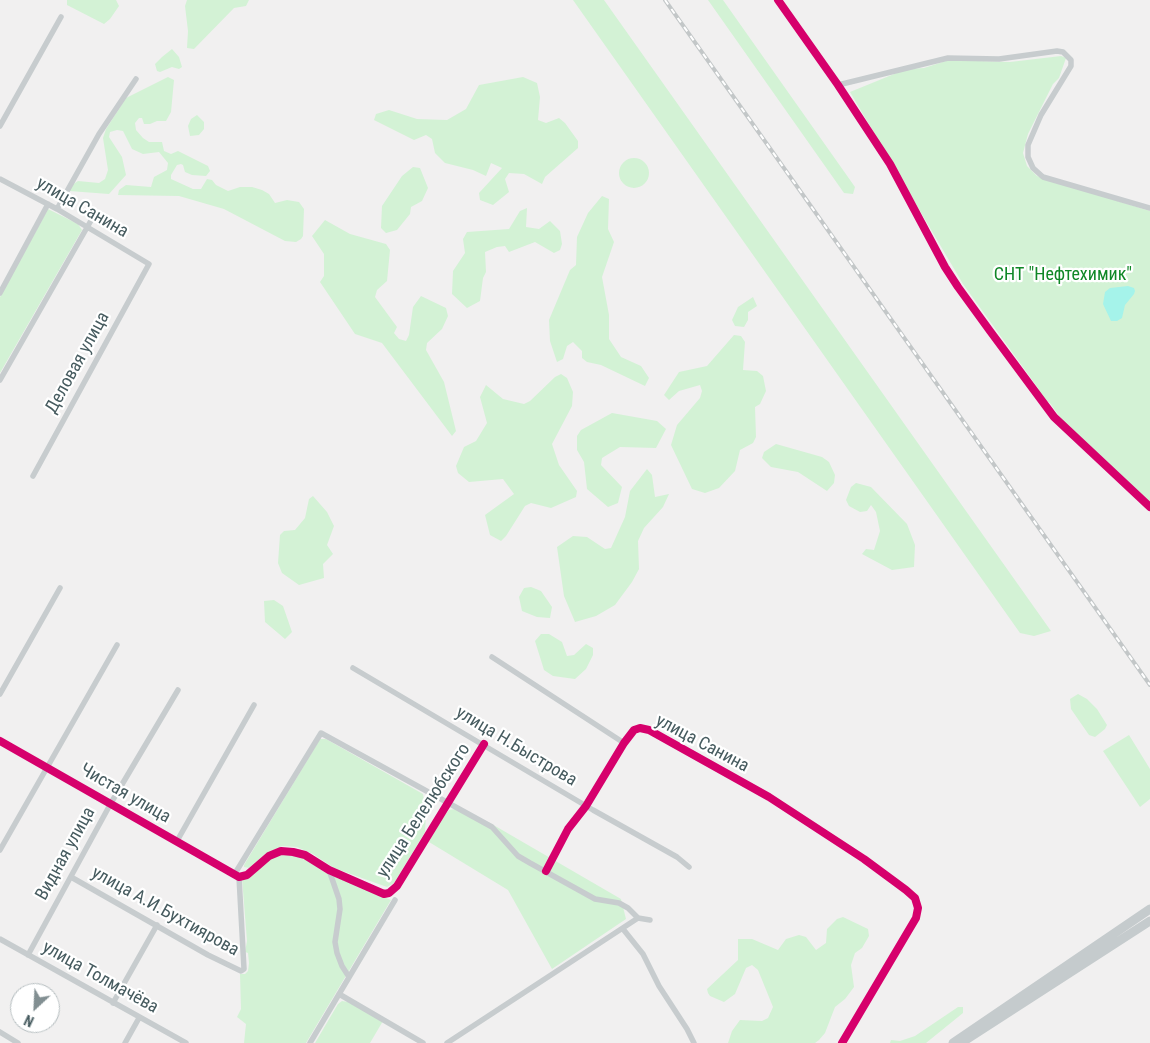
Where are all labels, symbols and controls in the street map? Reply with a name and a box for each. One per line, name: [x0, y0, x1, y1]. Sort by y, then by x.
street label: улица Санина: [32, 173, 132, 243]
park label: СНТ "Нефтехимик": [994, 264, 1132, 286]
street label: Деловая улица: [41, 309, 115, 417]
street label: улица Н.Быстрова: [452, 702, 580, 792]
street label: улица Санина: [652, 710, 752, 778]
street label: улица Белелюбского: [373, 740, 475, 882]
street label: Чистая улица: [76, 759, 174, 829]
street label: Видная улица: [32, 804, 100, 904]
street label: улица А.И.Бухтиярова: [88, 863, 242, 961]
street label: улица Толмачёва: [38, 937, 162, 1019]
north arrow: [10, 983, 60, 1033]
text: N: [22, 1012, 36, 1030]

